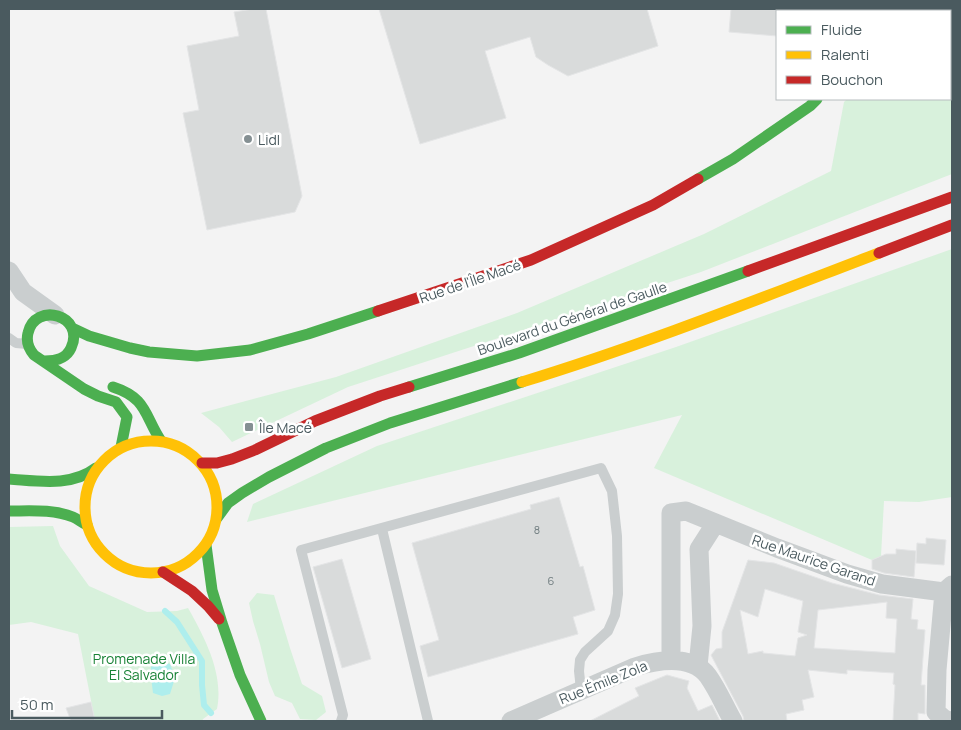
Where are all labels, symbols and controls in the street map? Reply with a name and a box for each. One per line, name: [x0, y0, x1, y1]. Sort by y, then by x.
legend: [776, 10, 951, 100]
text: Fluide: [821, 19, 862, 40]
text: Ralenti: [821, 44, 869, 65]
text: Bouchon: [821, 69, 883, 90]
place label: Lidl: [258, 130, 280, 149]
marker: Lidl: [242, 133, 254, 145]
street label: Rue de l'Île Macé: [417, 255, 523, 307]
street label: Boulevard du Général de Gaulle: [475, 277, 669, 359]
place label: Île Macé: [258, 418, 312, 437]
marker: Île Macé: [243, 421, 255, 433]
house number: 8: [534, 522, 540, 537]
street label: Rue Maurice Garand: [750, 530, 878, 590]
house number: 6: [548, 573, 555, 588]
park label: Promenade Villa El Salvador: [93, 649, 195, 684]
street label: Rue Émile Zola: [556, 656, 650, 708]
scale bar: [12, 688, 162, 720]
text: 50 m: [20, 694, 54, 715]

